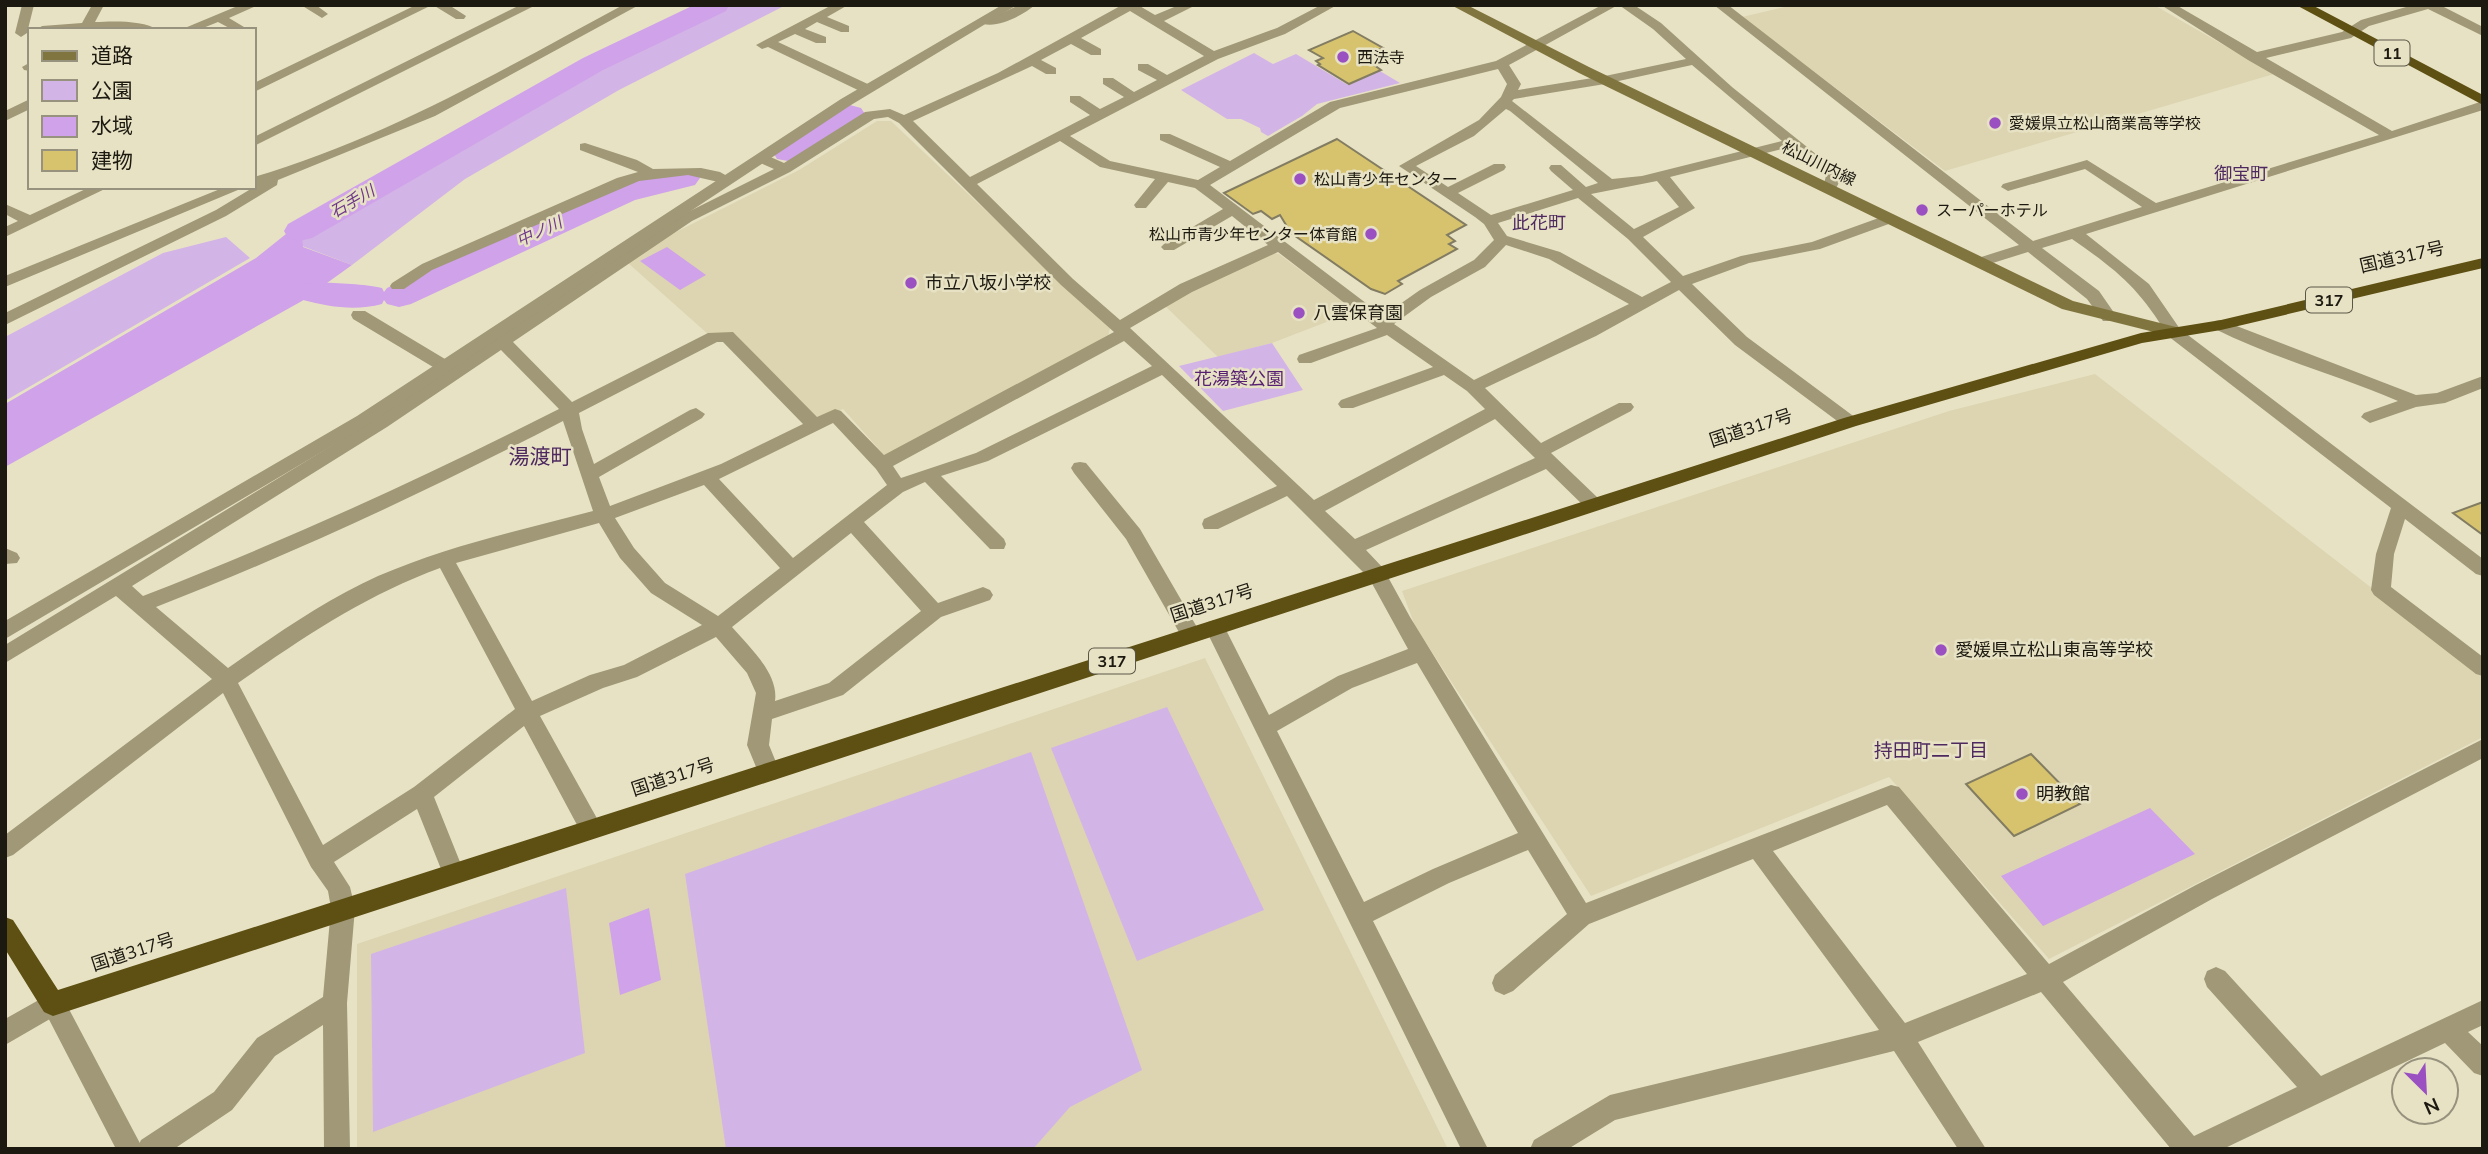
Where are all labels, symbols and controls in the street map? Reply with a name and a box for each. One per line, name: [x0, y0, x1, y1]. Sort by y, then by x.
legend: [28, 28, 256, 189]
road number: 11: [2374, 40, 2410, 66]
text: 道路: [91, 42, 133, 68]
place label: 西法寺: [1357, 47, 1405, 67]
marker: 西法寺: [1335, 49, 1351, 65]
text: 公園: [91, 77, 133, 103]
text: 水域: [91, 112, 133, 138]
place label: 愛媛県立松山商業高等学校: [2009, 113, 2201, 133]
marker: 愛媛県立松山商業高等学校: [1987, 115, 2003, 131]
street label: 松山川内線: [1779, 136, 1859, 190]
text: 建物: [91, 147, 133, 173]
district label: 御宝町: [2214, 162, 2268, 185]
place label: 松山青少年センター: [1314, 169, 1458, 189]
marker: 松山青少年センター: [1292, 171, 1308, 187]
water label: 石手川: [326, 179, 380, 222]
place label: スーパーホテル: [1936, 200, 2048, 220]
marker: スーパーホテル: [1914, 202, 1930, 218]
water label: 中ノ川: [513, 211, 567, 250]
district label: 此花町: [1512, 211, 1566, 234]
place label: 松山市青少年センター体育館: [1149, 224, 1357, 244]
marker: 松山市青少年センター体育館: [1363, 226, 1379, 242]
street label: 国道317号: [2357, 236, 2447, 277]
place label: 市立八坂小学校: [925, 271, 1051, 294]
marker: 市立八坂小学校: [903, 275, 919, 291]
road number: 317: [2306, 288, 2352, 312]
place label: 八雲保育園: [1313, 301, 1403, 324]
marker: 八雲保育園: [1291, 305, 1307, 321]
park label: 花湯築公園: [1194, 367, 1284, 390]
street label: 国道317号: [1706, 403, 1795, 452]
district label: 湯渡町: [509, 443, 572, 469]
street label: 国道317号: [1167, 578, 1256, 627]
place label: 愛媛県立松山東高等学校: [1955, 638, 2153, 661]
marker: 愛媛県立松山東高等学校: [1933, 642, 1949, 658]
road number: 317: [1089, 648, 1135, 674]
district label: 持田町二丁目: [1874, 738, 1988, 762]
street label: 国道317号: [628, 752, 717, 801]
place label: 明教館: [2036, 782, 2090, 805]
marker: 明教館: [2014, 786, 2030, 802]
street label: 国道317号: [88, 927, 177, 976]
north arrow: [2390, 1056, 2460, 1126]
text: N: [2420, 1093, 2443, 1120]

